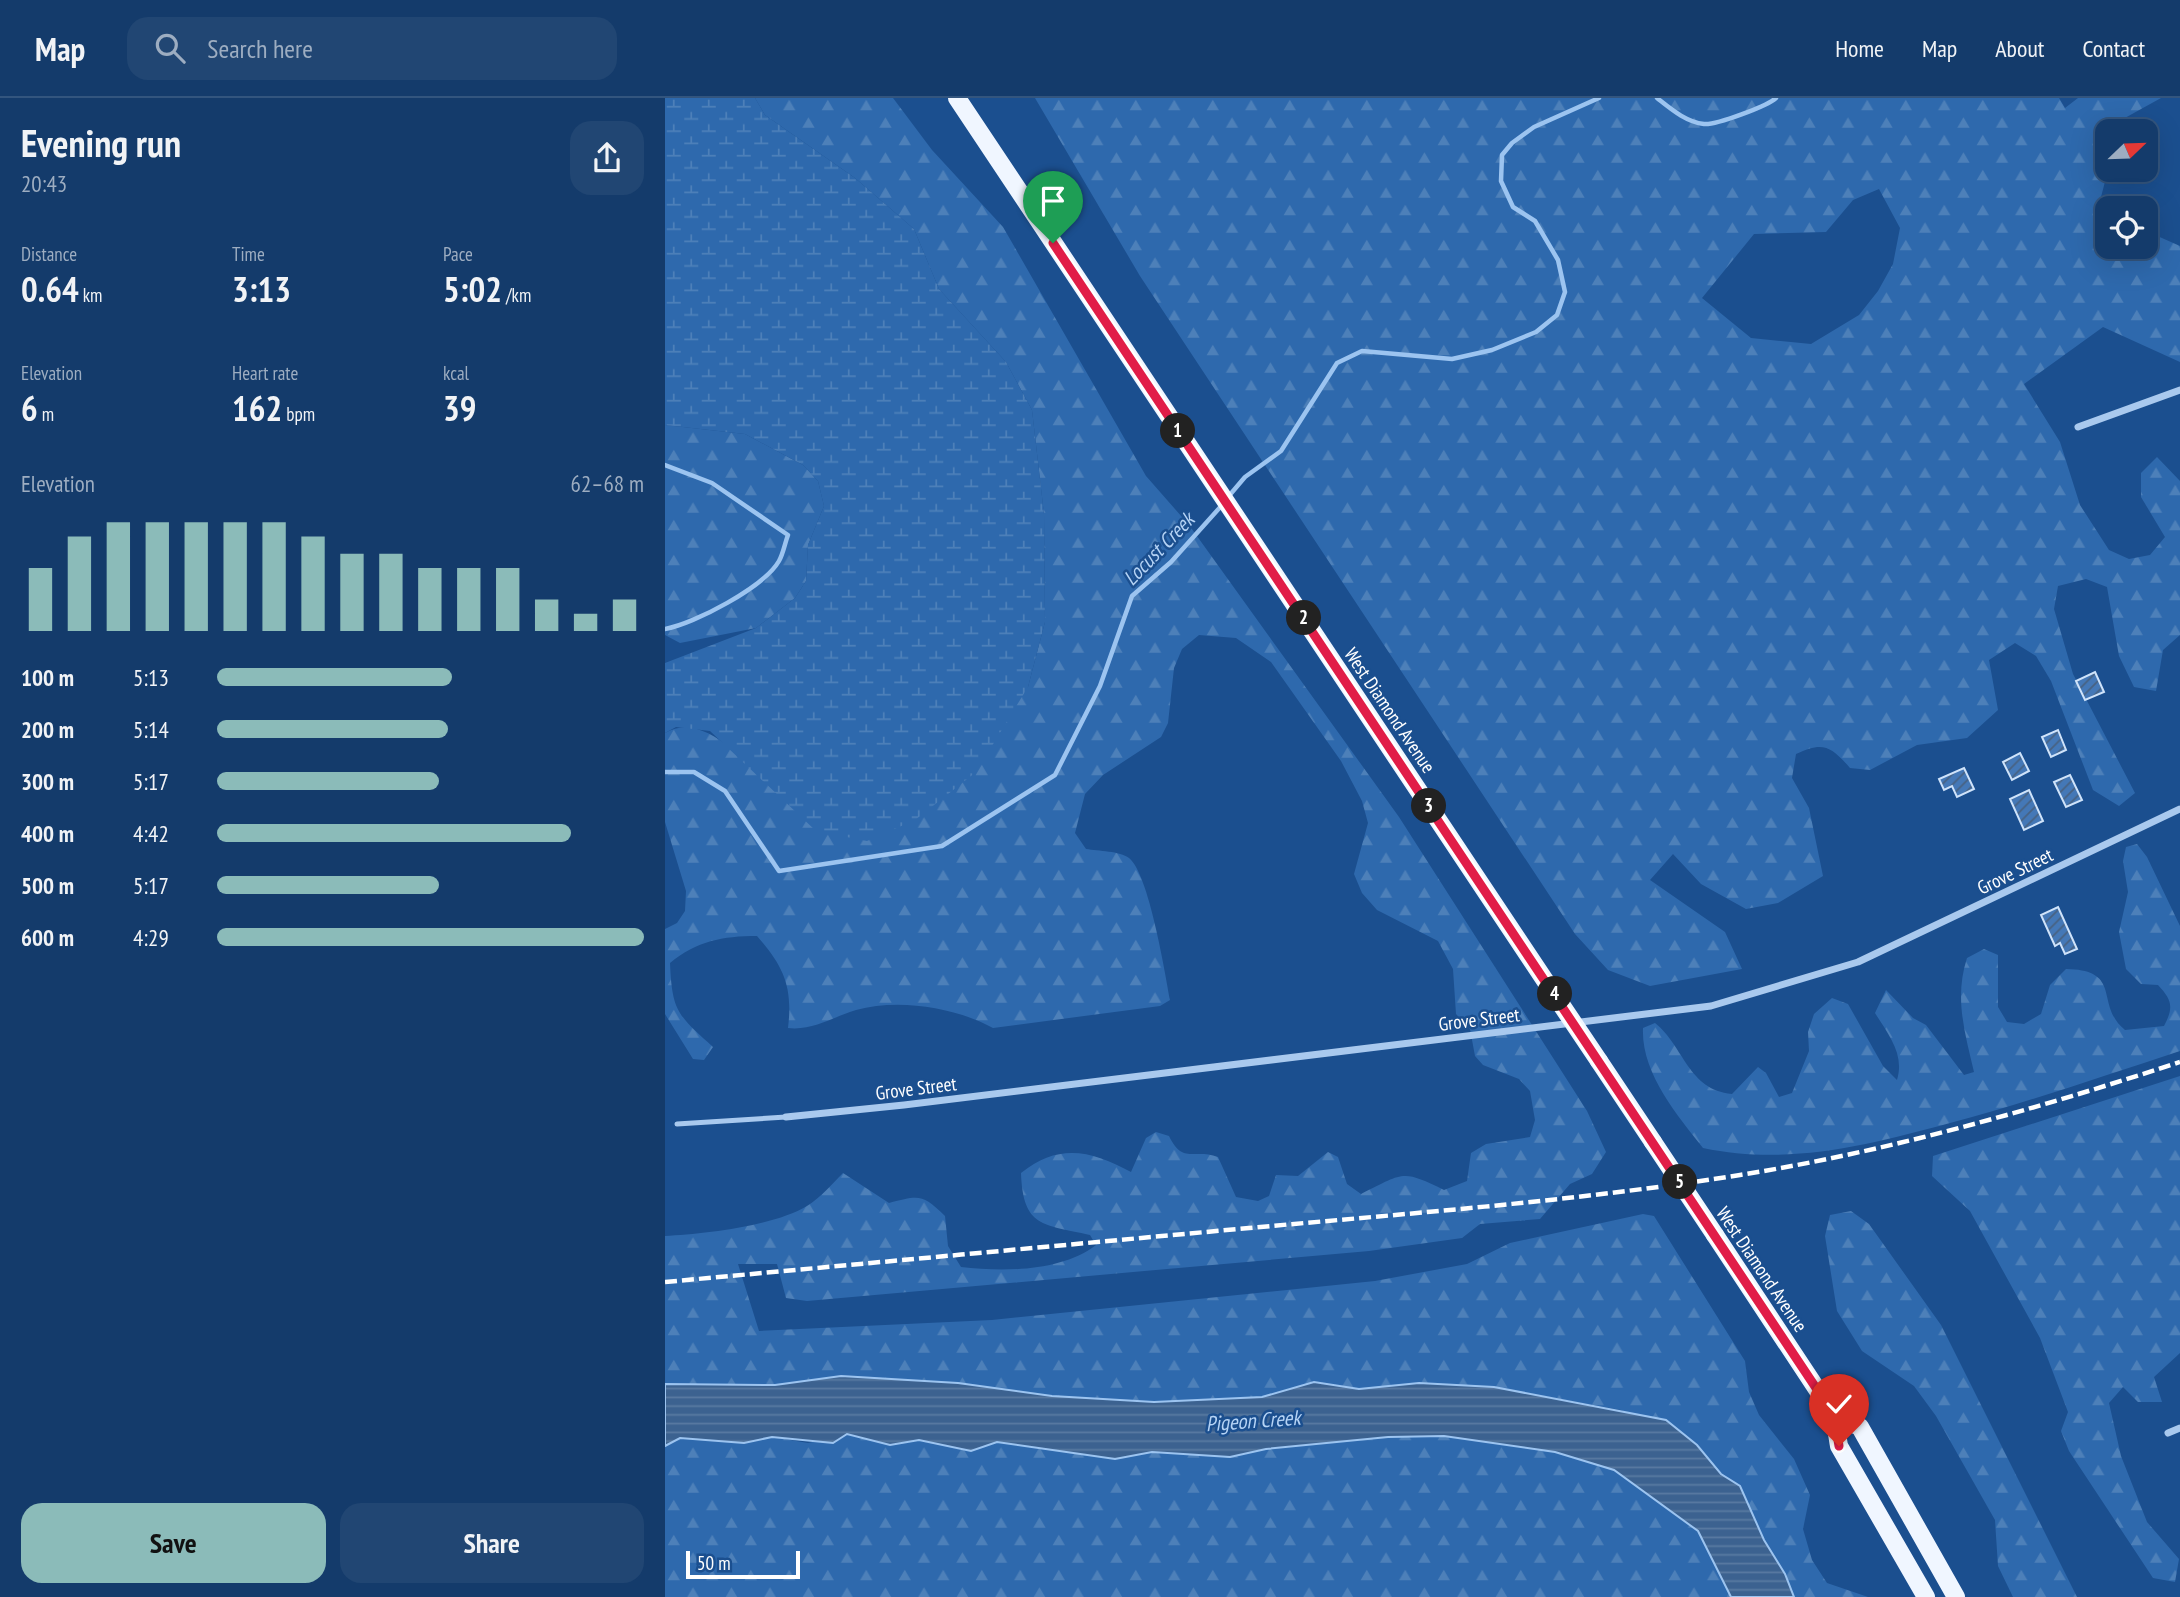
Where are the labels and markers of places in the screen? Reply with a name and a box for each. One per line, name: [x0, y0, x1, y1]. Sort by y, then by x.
pin: [1023, 171, 1083, 243]
pin: 1: [1161, 414, 1195, 448]
pin: 2: [1287, 601, 1321, 636]
pin: 3: [1411, 788, 1447, 824]
pin: 4: [1537, 976, 1573, 1012]
pin: 5: [1663, 1164, 1697, 1200]
pin: [1809, 1374, 1869, 1446]

